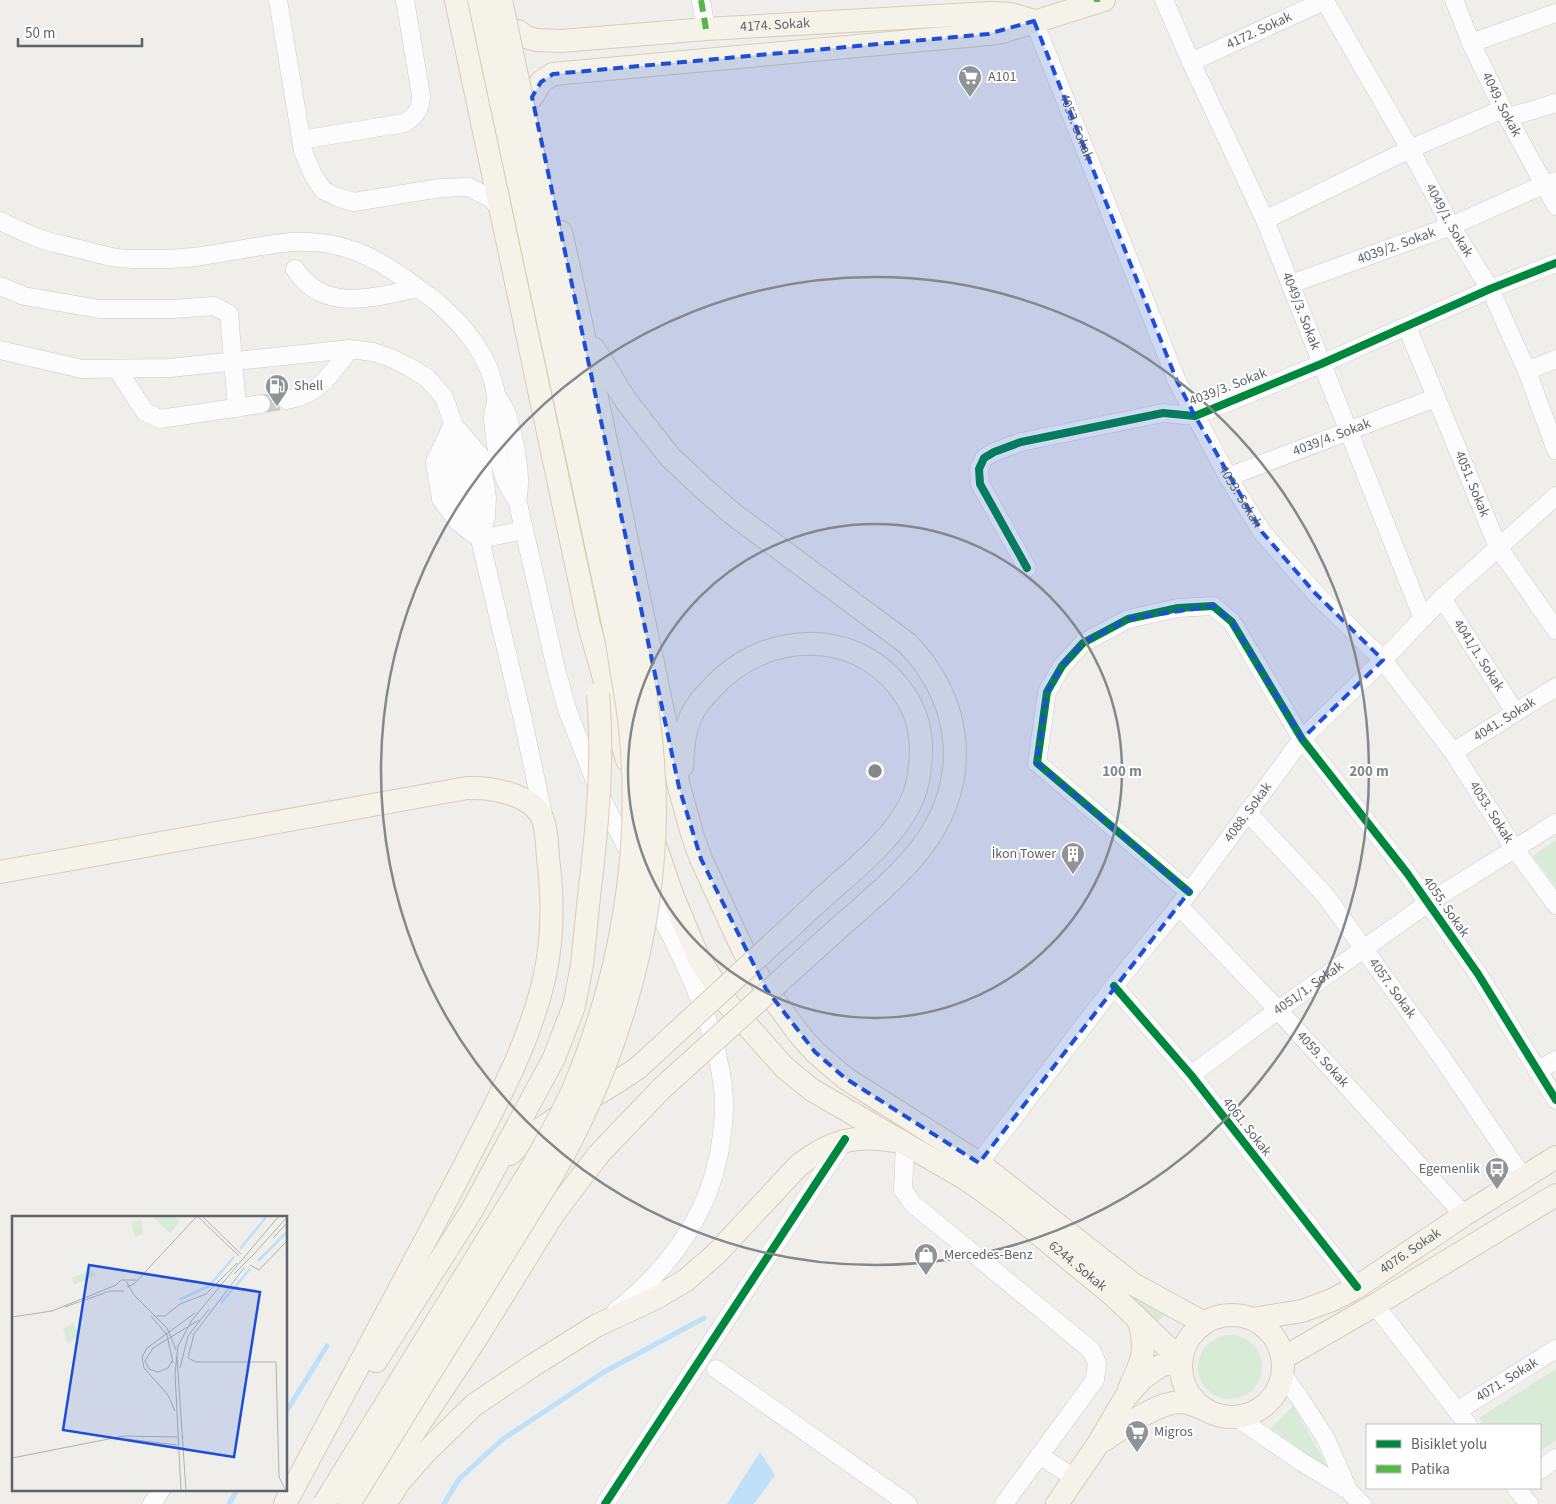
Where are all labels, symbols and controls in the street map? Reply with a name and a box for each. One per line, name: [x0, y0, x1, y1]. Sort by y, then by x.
street label: 4172. Sokak: [1223, 7, 1295, 54]
street label: 4174. Sokak: [739, 13, 811, 37]
scale bar: [18, 15, 141, 47]
text: 50 m: [25, 23, 55, 44]
supermarket icon: A101: [957, 64, 983, 98]
place label: A101: [988, 67, 1017, 87]
street label: 4049. Sokak: [1477, 69, 1526, 141]
street label: 4053. Sokak: [1054, 91, 1098, 163]
street label: 4049/1. Sokak: [1420, 180, 1478, 261]
street label: 4039/2. Sokak: [1354, 222, 1438, 269]
street label: 4049/3. Sokak: [1277, 269, 1325, 353]
street label: 4039/3. Sokak: [1186, 363, 1270, 411]
fuel station icon: Shell: [264, 373, 290, 407]
place label: Shell: [294, 376, 324, 396]
street label: 4039/4. Sokak: [1290, 413, 1374, 461]
street label: 4051. Sokak: [1449, 448, 1495, 520]
street label: 4053. Sokak: [1213, 462, 1267, 532]
street label: 4041/1. Sokak: [1448, 615, 1509, 695]
street label: 4041. Sokak: [1470, 692, 1540, 747]
text: 100 m: [1102, 761, 1142, 782]
text: 200 m: [1349, 761, 1389, 782]
centre of rings: [866, 762, 884, 780]
street label: 4053. Sokak: [1464, 777, 1519, 847]
street label: 4088. Sokak: [1219, 778, 1277, 846]
building icon: İkon Tower: [1060, 841, 1086, 875]
place label: İkon Tower: [992, 844, 1056, 864]
street label: 4055. Sokak: [1418, 873, 1474, 941]
street label: 4057. Sokak: [1364, 954, 1421, 1023]
street label: 4051/1. Sokak: [1269, 956, 1348, 1020]
street label: 4059. Sokak: [1292, 1027, 1354, 1092]
street label: 4061. Sokak: [1218, 1093, 1276, 1161]
bus stop icon: Egemenlik: [1484, 1156, 1510, 1190]
place label: Egemenlik: [1419, 1159, 1480, 1179]
inset map: [12, 1216, 288, 1492]
street label: 4076. Sokak: [1376, 1223, 1445, 1279]
street label: 6244. Sokak: [1044, 1236, 1111, 1296]
shop icon: Mercedes-Benz: [913, 1242, 939, 1276]
place label: Mercedes-Benz: [944, 1245, 1033, 1265]
street label: 4071. Sokak: [1472, 1353, 1542, 1407]
supermarket icon: Migros: [1124, 1419, 1150, 1453]
place label: Migros: [1154, 1422, 1193, 1442]
legend: [1366, 1424, 1541, 1489]
text: Bisiklet yolu: [1411, 1434, 1487, 1455]
text: Patika: [1411, 1459, 1450, 1480]

